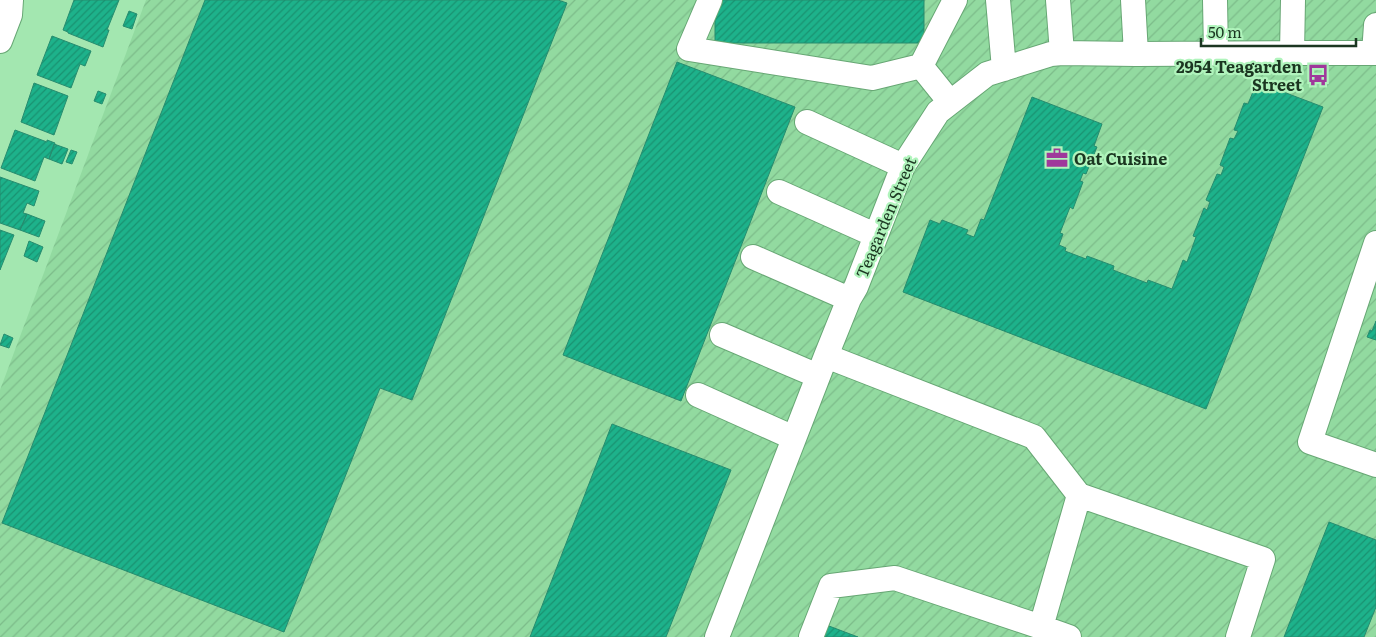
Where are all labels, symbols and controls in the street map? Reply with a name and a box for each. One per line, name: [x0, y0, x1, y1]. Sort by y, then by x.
scale bar: [1201, 15, 1356, 47]
text: 50 m: [1208, 20, 1242, 43]
place label: 2954 Teagarden Street: [1176, 54, 1302, 96]
bus stop icon: 2954 Teagarden Street: [1305, 62, 1331, 88]
office icon: Oat Cuisine: [1044, 145, 1070, 171]
place label: Oat Cuisine: [1074, 146, 1167, 170]
street label: Teagarden Street: [849, 152, 922, 281]

